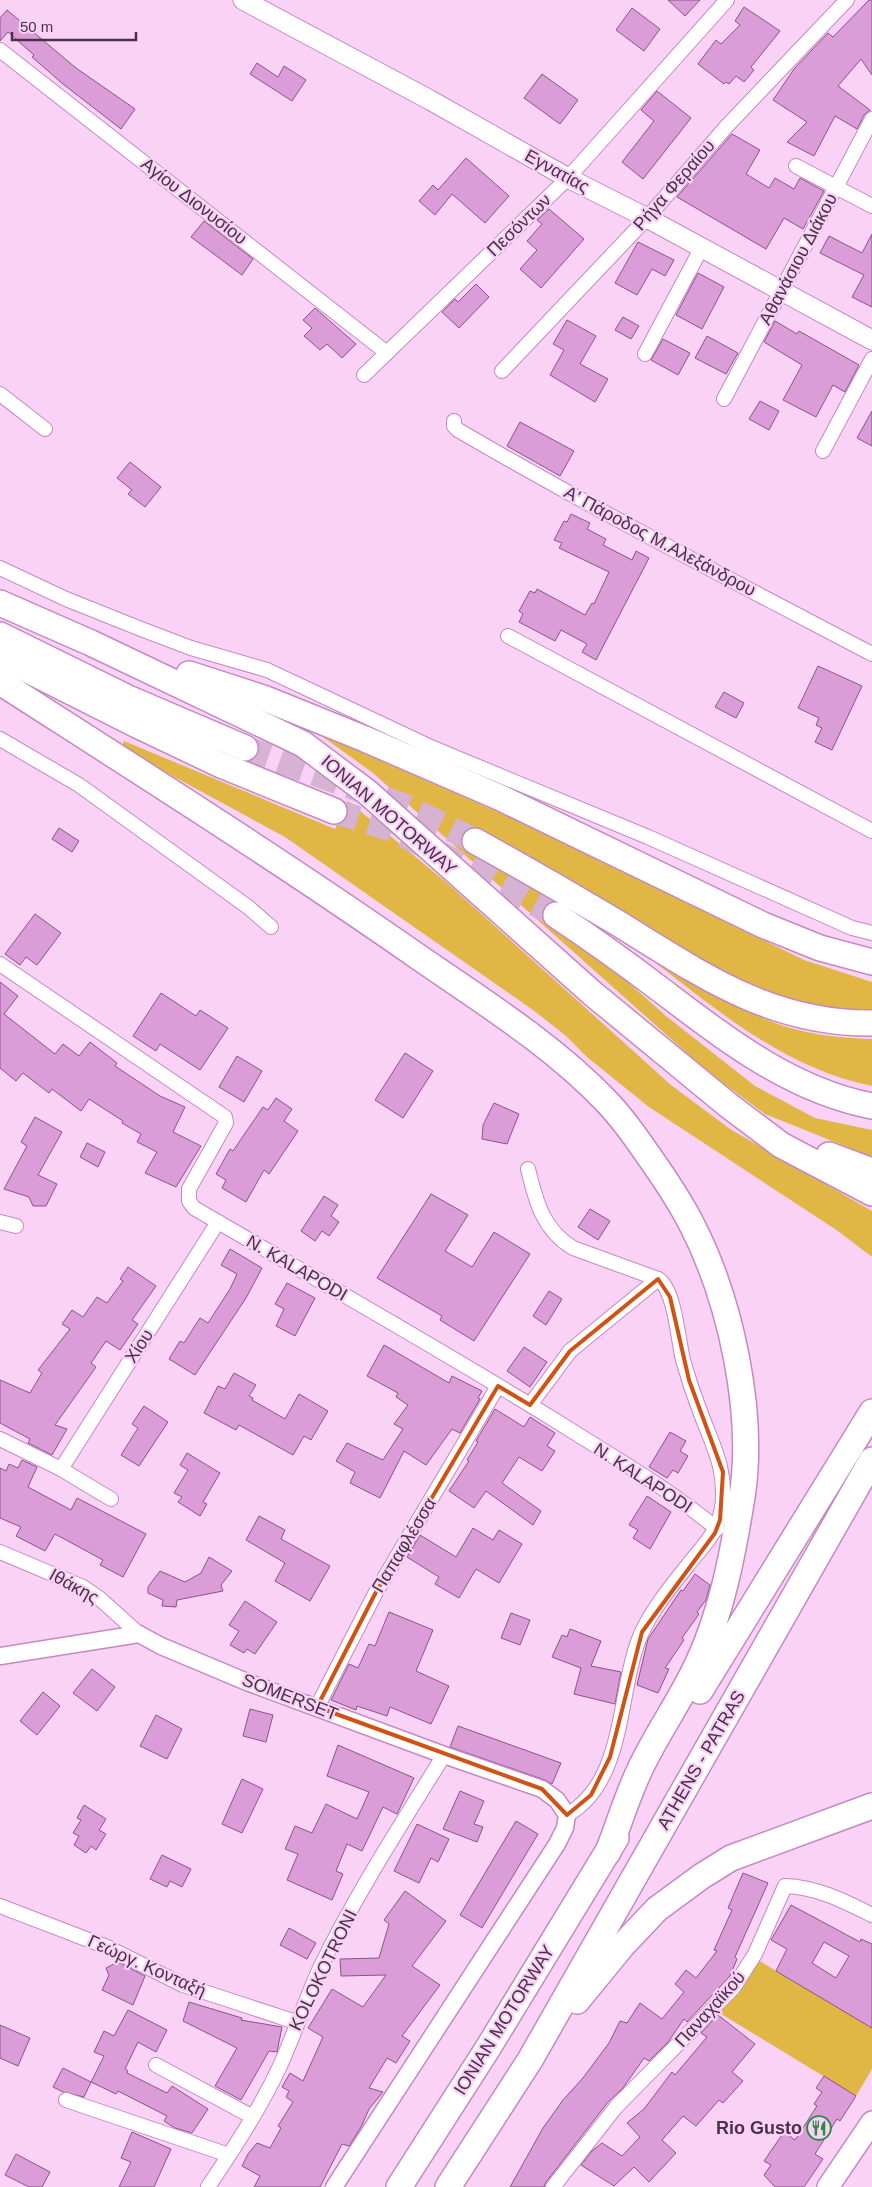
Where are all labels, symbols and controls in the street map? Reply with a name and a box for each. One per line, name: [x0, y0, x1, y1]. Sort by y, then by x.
scale bar: [12, 10, 136, 42]
text: 50 m: [20, 18, 53, 35]
street label: Ρήγα Φεραίου: [629, 136, 719, 234]
street label: Εγνατίας: [521, 145, 593, 197]
street label: Αγίου Διονυσίου: [137, 154, 251, 248]
street label: Πεσόντων: [483, 190, 555, 260]
street label: Αθανάσιου Διάκου: [755, 190, 841, 328]
street label: Α' Πάροδος Μ.Αλεξάνδρου: [561, 482, 759, 600]
street label: IONIAN MOTORWAY: [317, 751, 461, 879]
street label: N. KALAPODI: [243, 1231, 351, 1305]
street label: Χίου: [121, 1326, 157, 1366]
street label: N. KALAPODI: [590, 1439, 696, 1517]
street label: Παπαφλέσσα: [368, 1494, 440, 1596]
street label: Ιθάκης: [46, 1564, 102, 1608]
street label: SOMERSET: [239, 1670, 341, 1724]
street label: ATHENS - PATRAS: [653, 1687, 749, 1833]
street label: KOLOKOTRONI: [285, 1906, 361, 2034]
street label: Γεώργ. Κονταξή: [85, 1931, 209, 2001]
street label: IONIAN MOTORWAY: [450, 1942, 558, 2098]
street label: Παναχαϊκού: [671, 1967, 749, 2051]
restaurant icon: Rio Gusto: [806, 2115, 832, 2141]
place label: Rio Gusto: [716, 2118, 802, 2138]

